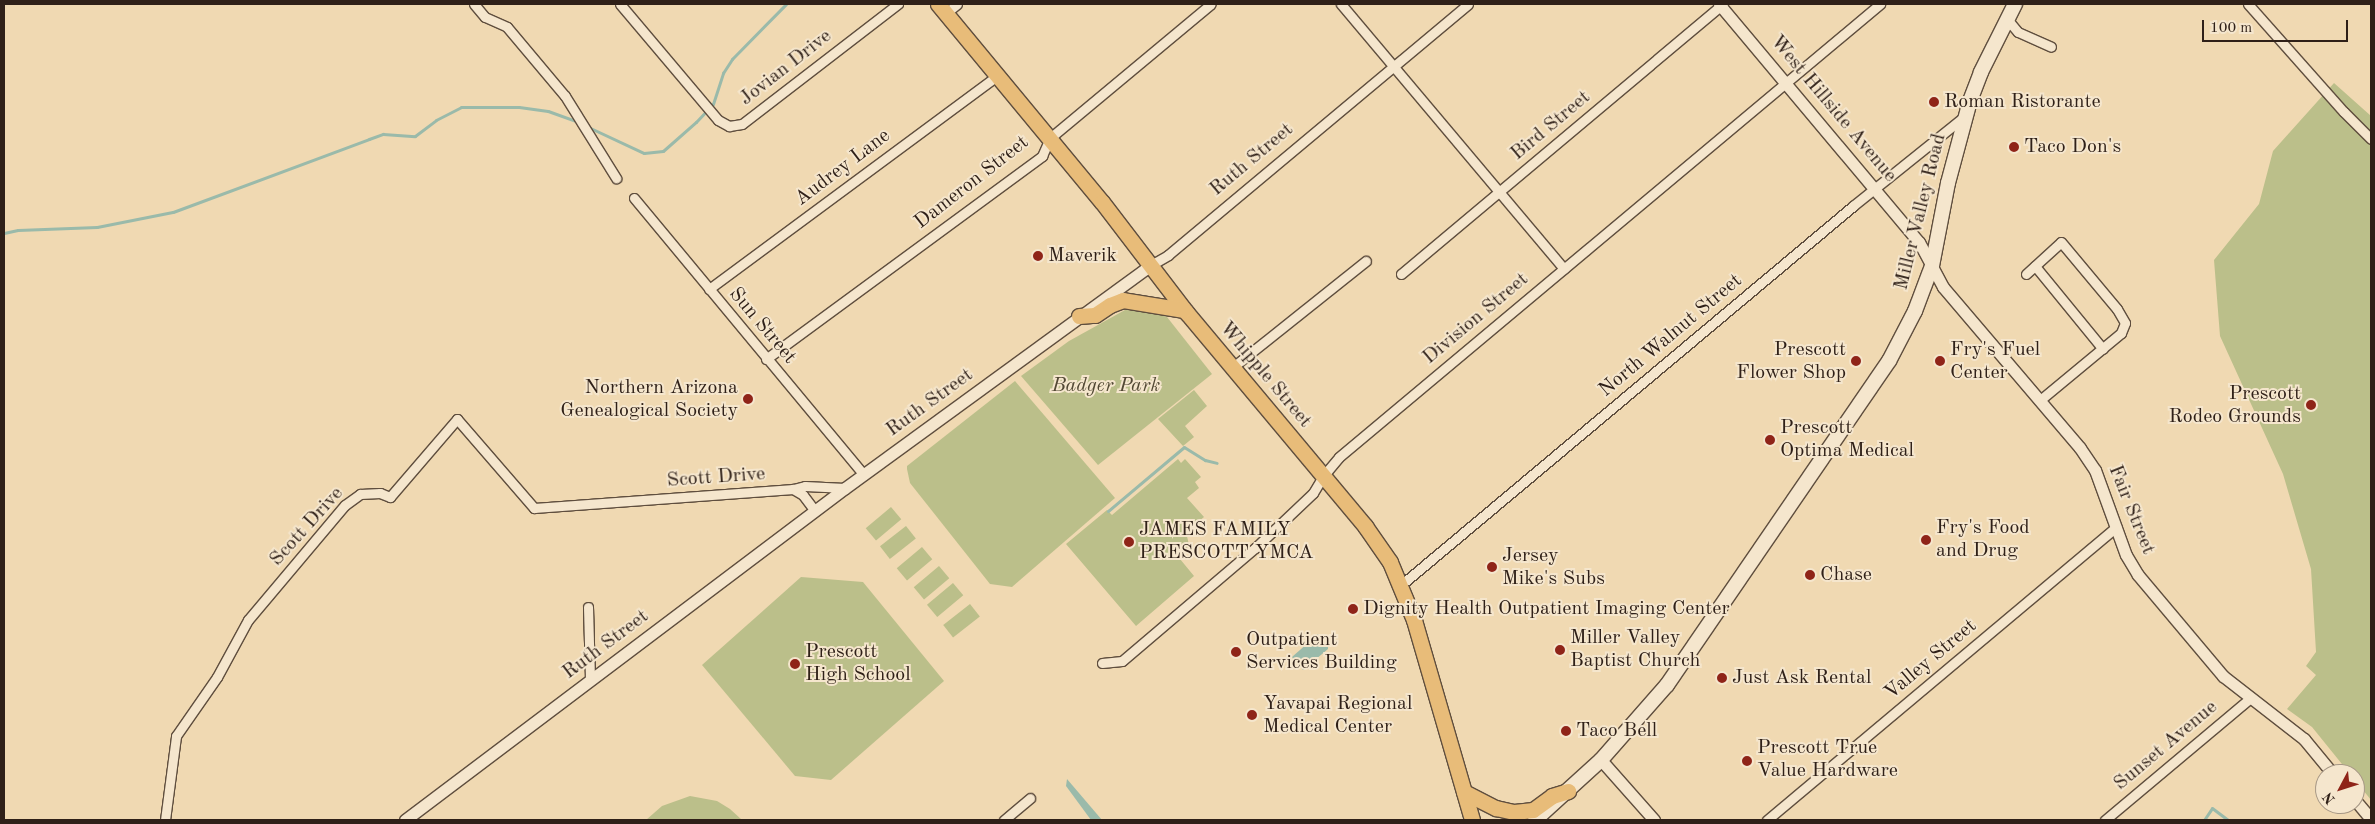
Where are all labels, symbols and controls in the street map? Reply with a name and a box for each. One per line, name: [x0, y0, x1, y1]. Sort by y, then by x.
scale bar: [2205, 10, 2351, 42]
text: 100 m: [2210, 21, 2252, 36]
street label: Jovian Drive: [735, 25, 837, 111]
street label: West Hillside Avenue: [1764, 31, 1902, 187]
street label: Bird Street: [1506, 86, 1596, 166]
place label: Roman Ristorante: [1944, 90, 2101, 114]
marker: Roman Ristorante: [1928, 96, 1940, 108]
street label: Ruth Street: [1205, 118, 1299, 202]
street label: Audrey Lane: [791, 124, 895, 212]
street label: Dameron Street: [910, 131, 1034, 235]
street label: Miller Valley Road: [1890, 131, 1952, 293]
place label: Taco Don's: [2024, 135, 2121, 159]
marker: Taco Don's: [2008, 141, 2020, 153]
place label: Maverik: [1048, 244, 1117, 268]
marker: Maverik: [1032, 250, 1044, 262]
street label: Division Street: [1418, 268, 1534, 370]
street label: North Walnut Street: [1595, 269, 1747, 403]
street label: Sun Street: [723, 283, 801, 369]
street label: Whipple Street: [1214, 317, 1316, 433]
place label: Prescott Flower Shop: [1736, 338, 1846, 385]
place label: Fry's Fuel Center: [1950, 338, 2040, 385]
marker: Prescott Flower Shop: [1850, 355, 1862, 367]
marker: Fry's Fuel Center: [1934, 355, 1946, 367]
street label: Ruth Street: [882, 363, 978, 443]
park label: Badger Park: [1052, 374, 1160, 398]
place label: Northern Arizona Genealogical Society: [560, 376, 738, 423]
place label: Prescott Rodeo Grounds: [2168, 382, 2301, 429]
marker: Northern Arizona Genealogical Society: [742, 393, 754, 405]
marker: Prescott Rodeo Grounds: [2305, 399, 2317, 411]
place label: Prescott Optima Medical: [1780, 416, 1914, 463]
marker: Prescott Optima Medical: [1764, 434, 1776, 446]
street label: Fair Street: [2102, 462, 2160, 558]
street label: Scott Drive: [666, 463, 766, 493]
street label: Scott Drive: [265, 482, 349, 572]
place label: Fry's Food and Drug: [1936, 516, 2030, 563]
place label: JAMES FAMILY PRESCOTT YMCA: [1139, 518, 1314, 565]
marker: Fry's Food and Drug: [1920, 534, 1932, 546]
marker: JAMES FAMILY PRESCOTT YMCA: [1123, 536, 1135, 548]
place label: Jersey Mike's Subs: [1502, 544, 1605, 591]
marker: Jersey Mike's Subs: [1486, 561, 1498, 573]
place label: Chase: [1820, 563, 1872, 587]
marker: Chase: [1804, 569, 1816, 581]
place label: Dignity Health Outpatient Imaging Center: [1363, 597, 1730, 621]
marker: Dignity Health Outpatient Imaging Center: [1347, 603, 1359, 615]
street label: Ruth Street: [558, 605, 654, 685]
street label: Valley Street: [1880, 615, 1982, 705]
place label: Miller Valley Baptist Church: [1570, 626, 1700, 673]
place label: Outpatient Services Building: [1246, 628, 1397, 675]
place label: Prescott High School: [805, 640, 911, 687]
marker: Miller Valley Baptist Church: [1554, 644, 1566, 656]
marker: Outpatient Services Building: [1230, 646, 1242, 658]
marker: Prescott High School: [789, 658, 801, 670]
place label: Just Ask Rental: [1732, 666, 1871, 690]
marker: Just Ask Rental: [1716, 672, 1728, 684]
place label: Yavapai Regional Medical Center: [1263, 692, 1412, 739]
street label: Sunset Avenue: [2109, 696, 2223, 796]
marker: Yavapai Regional Medical Center: [1245, 708, 1259, 722]
place label: Taco Bell: [1576, 719, 1657, 743]
marker: Taco Bell: [1560, 725, 1572, 737]
place label: Prescott True Value Hardware: [1757, 737, 1898, 784]
marker: Prescott True Value Hardware: [1741, 755, 1753, 767]
north arrow: [2315, 764, 2365, 814]
text: N: [2320, 789, 2338, 807]

